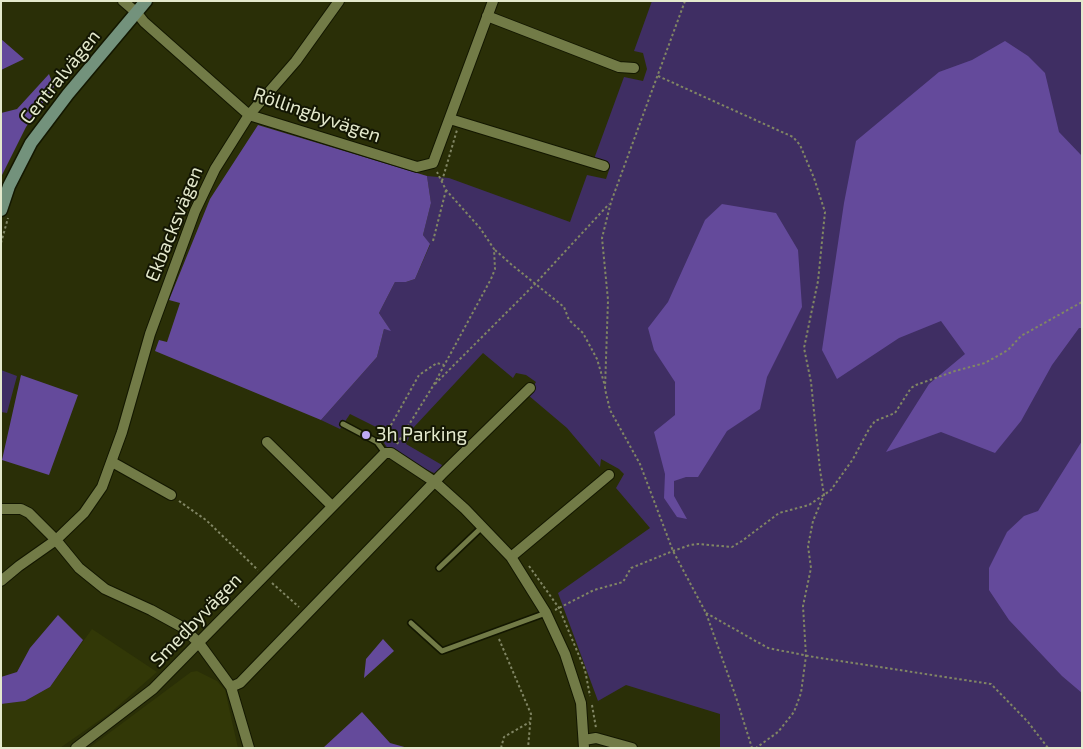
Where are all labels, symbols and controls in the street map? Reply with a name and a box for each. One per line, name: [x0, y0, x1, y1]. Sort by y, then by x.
street label: Centralvägen: [15, 25, 105, 129]
street label: Röllingbyvägen: [250, 83, 384, 147]
street label: Ekbacksvägen: [141, 163, 207, 285]
place label: 3h Parking: [376, 424, 467, 446]
marker: 3h Parking: [360, 429, 372, 441]
street label: Smedbyvägen: [146, 568, 246, 672]

